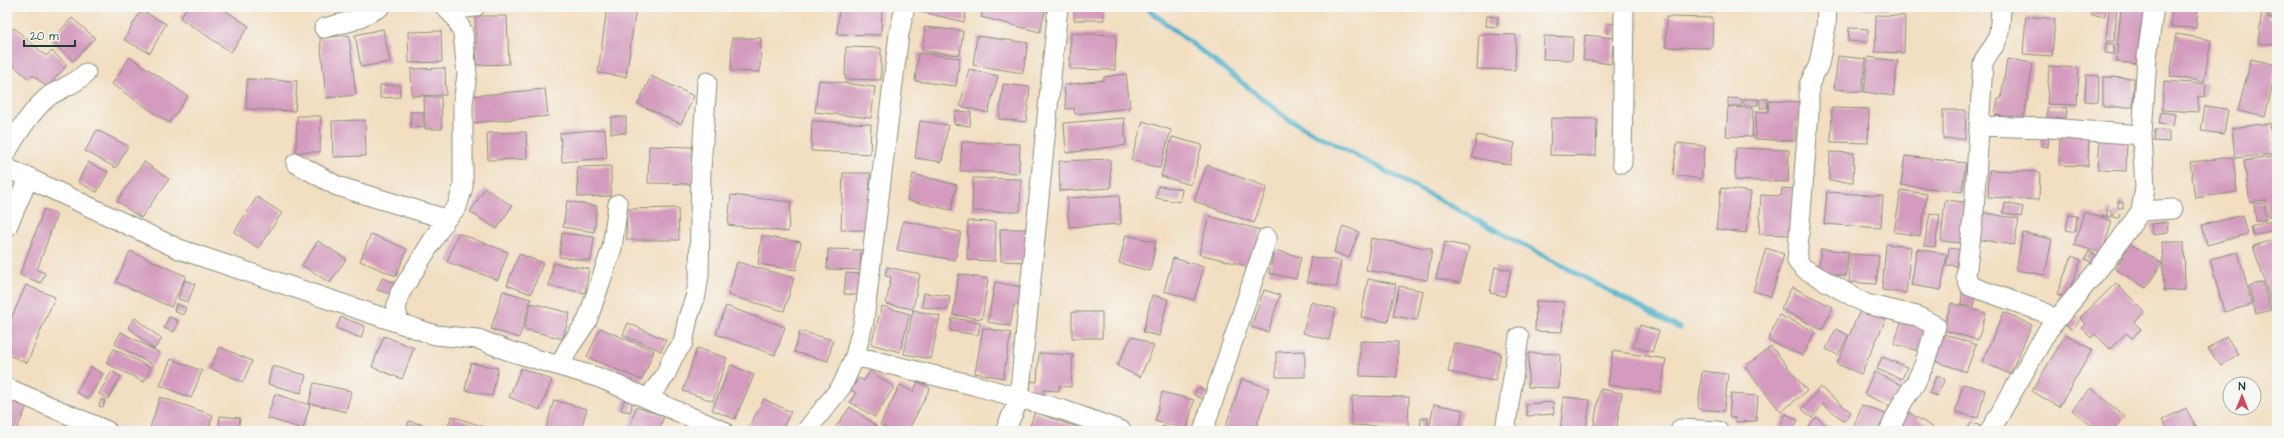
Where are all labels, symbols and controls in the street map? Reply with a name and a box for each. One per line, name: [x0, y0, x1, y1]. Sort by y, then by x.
scale bar: [24, 22, 75, 48]
text: 20 m: [30, 28, 59, 45]
north arrow: [2222, 376, 2262, 416]
text: N: [2239, 379, 2246, 394]

